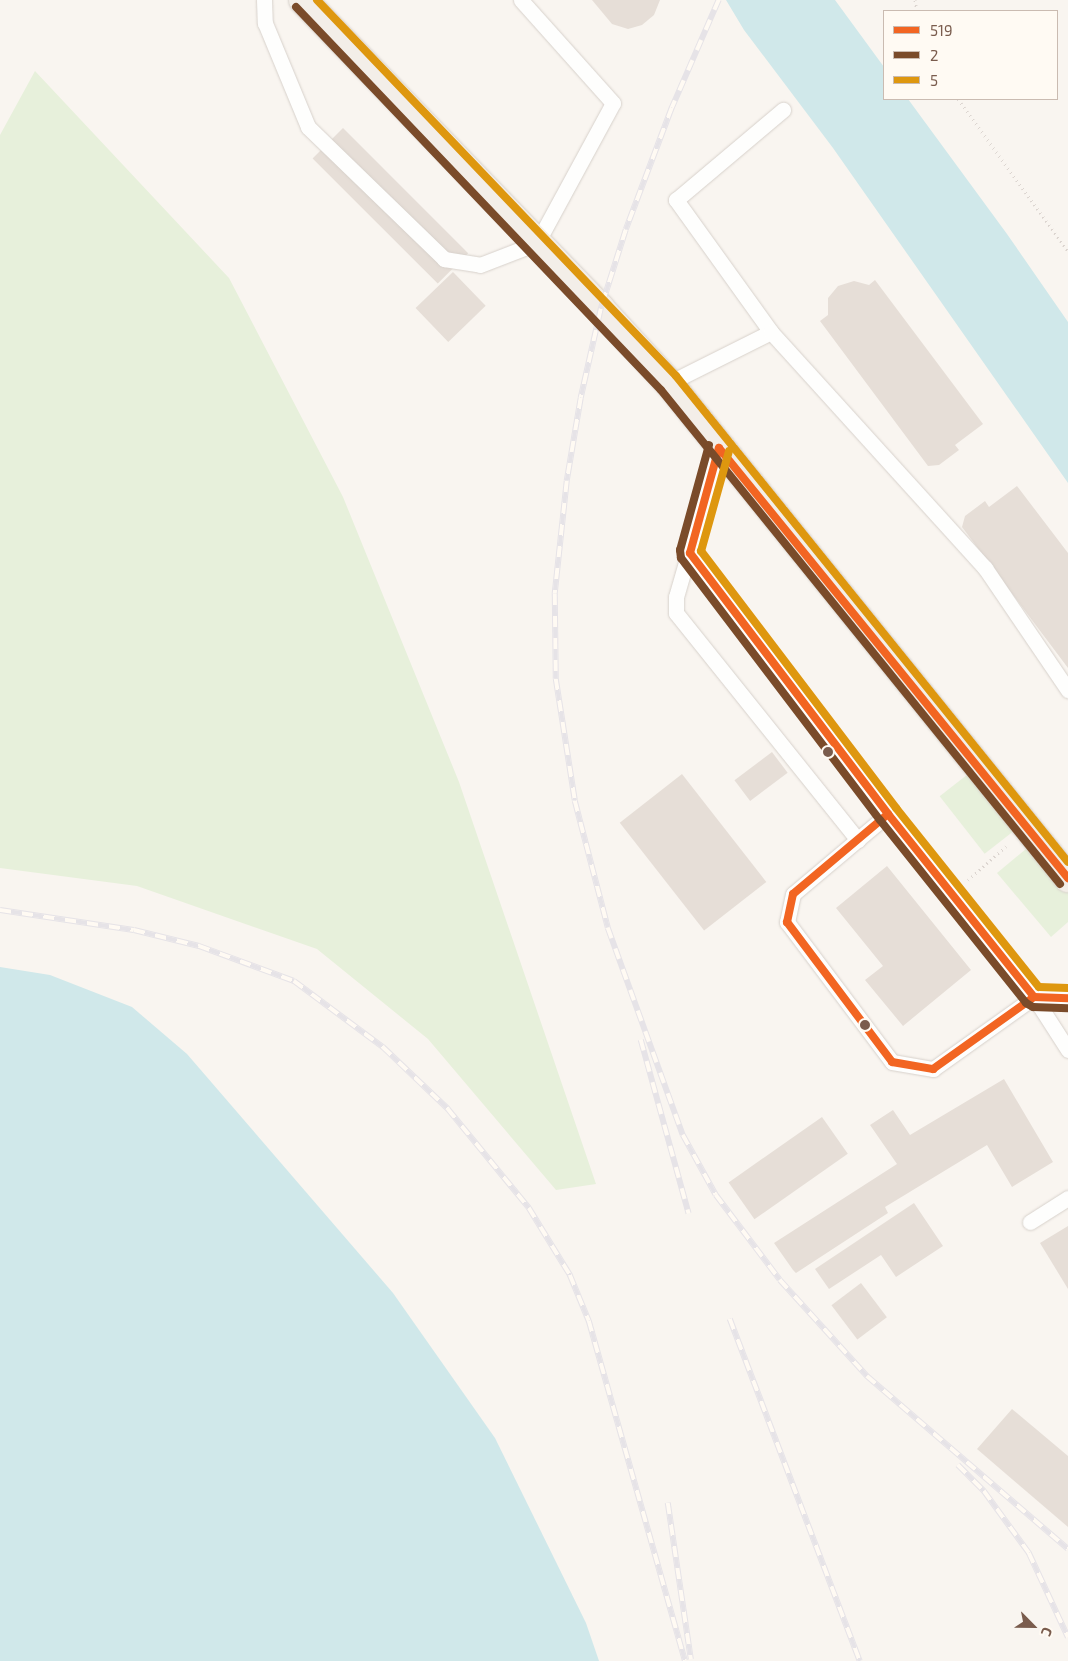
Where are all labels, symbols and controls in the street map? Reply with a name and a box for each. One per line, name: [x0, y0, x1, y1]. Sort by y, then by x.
legend: [883, 10, 1058, 100]
text: 519: [930, 21, 953, 39]
text: 2: [930, 46, 938, 64]
text: 5: [930, 71, 938, 89]
unlabelled marker: [823, 747, 833, 757]
unlabelled marker: [860, 1020, 870, 1030]
north arrow: [1008, 1601, 1058, 1651]
text: С: [1038, 1625, 1057, 1639]

